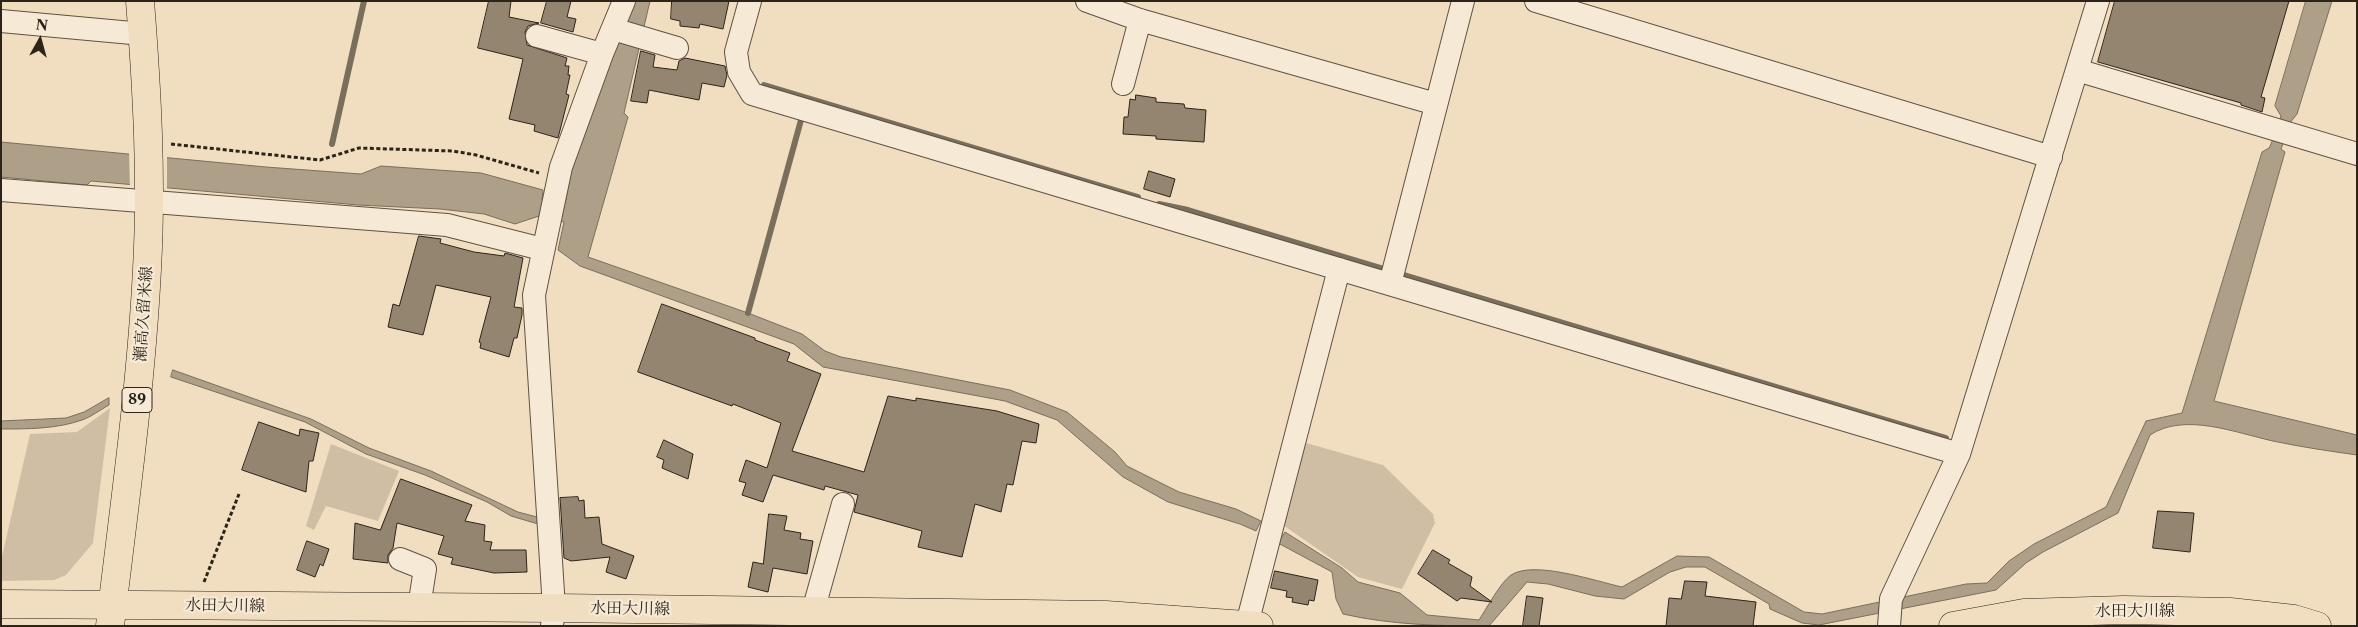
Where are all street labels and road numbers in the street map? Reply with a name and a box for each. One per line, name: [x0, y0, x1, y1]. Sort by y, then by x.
street label: 瀬高久留米線: [131, 265, 157, 363]
road number: 89: [122, 388, 152, 412]
street label: 水田大川線: [185, 596, 265, 616]
street label: 水田大川線: [590, 599, 670, 619]
street label: 水田大川線: [2095, 601, 2175, 621]

